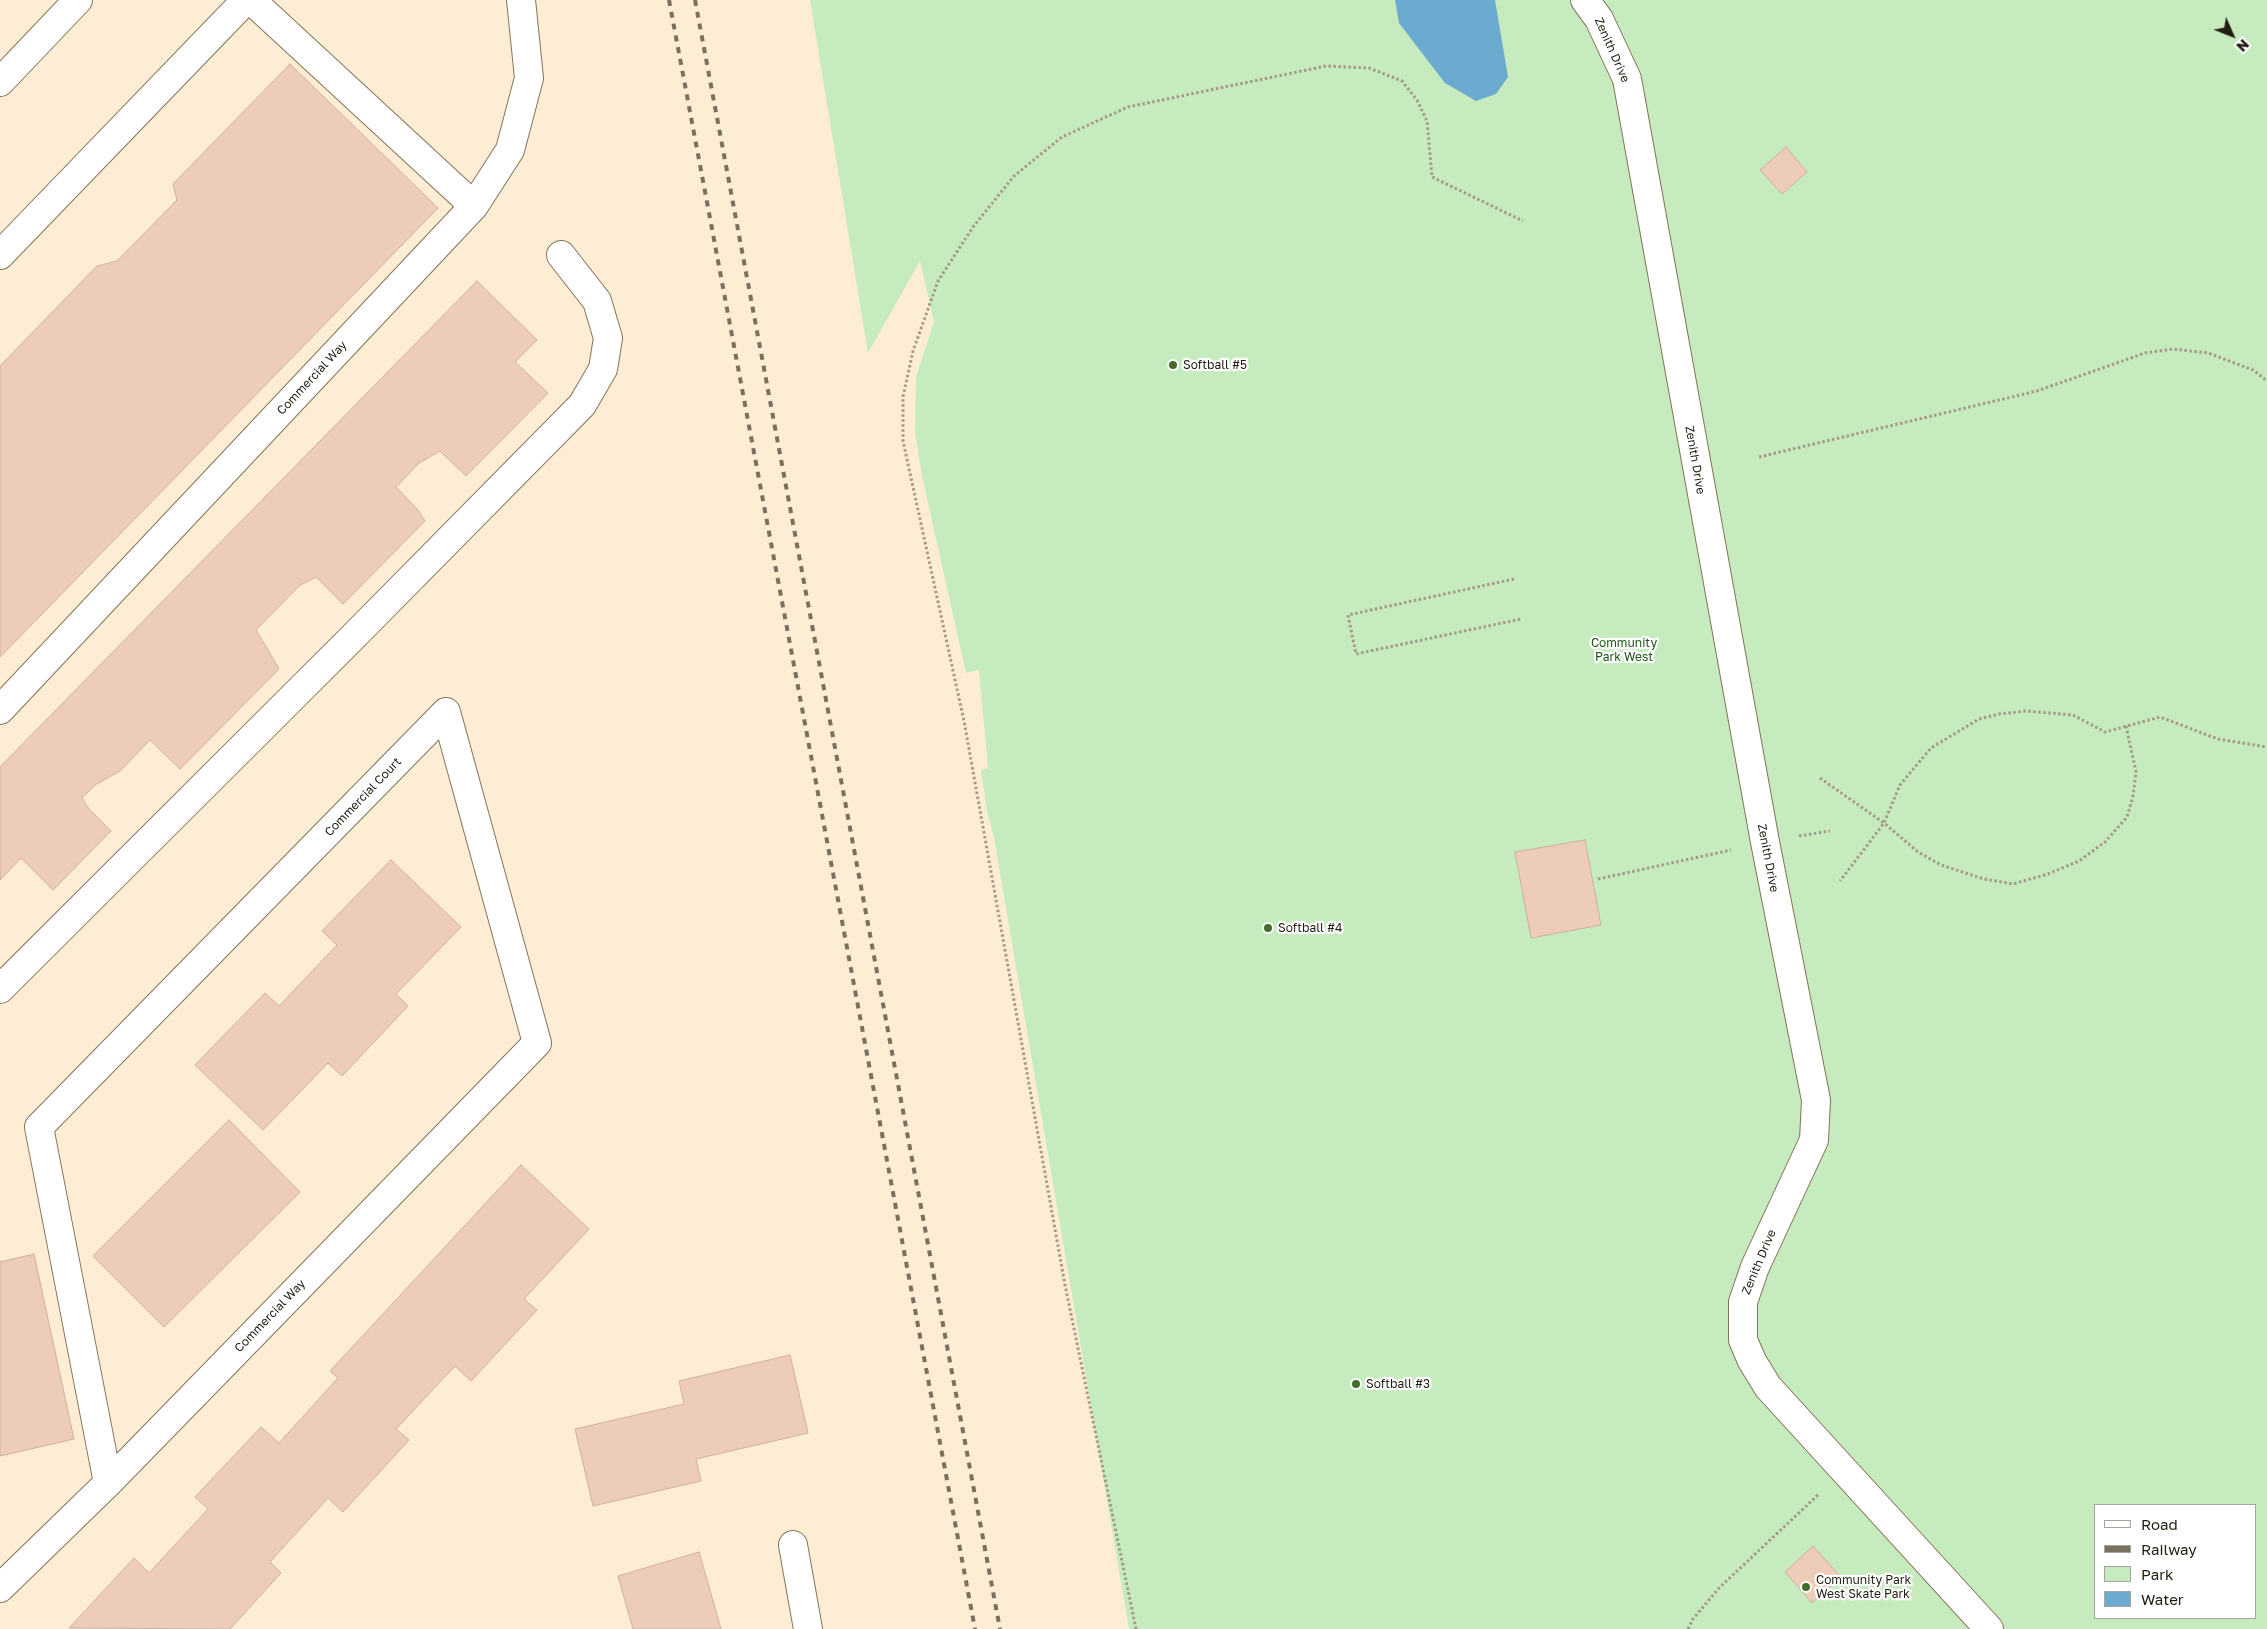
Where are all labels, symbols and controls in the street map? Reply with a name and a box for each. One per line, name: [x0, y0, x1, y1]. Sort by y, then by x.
north arrow: [2207, 10, 2257, 60]
street label: Zenith Drive: [1591, 15, 1633, 85]
text: N: [2233, 36, 2253, 55]
street label: Commercial Way: [274, 338, 350, 418]
place label: Softball #5: [1183, 358, 1247, 372]
marker: Softball #5: [1167, 359, 1179, 371]
street label: Zenith Drive: [1682, 425, 1708, 495]
park label: Community Park West: [1591, 636, 1657, 664]
street label: Commercial Court: [322, 755, 404, 839]
street label: Zenith Drive: [1754, 823, 1782, 893]
place label: Softball #4: [1278, 921, 1342, 935]
marker: Softball #4: [1262, 922, 1274, 934]
street label: Zenith Drive: [1739, 1227, 1779, 1297]
street label: Commercial Way: [232, 1277, 308, 1355]
place label: Softball #3: [1366, 1377, 1430, 1391]
marker: Softball #3: [1350, 1378, 1362, 1390]
legend: [2094, 1504, 2257, 1619]
text: Road: [2141, 1515, 2178, 1533]
text: Railway: [2141, 1540, 2197, 1558]
text: Park: [2141, 1565, 2173, 1583]
place label: Community Park West Skate Park: [1816, 1573, 1911, 1601]
marker: Community Park West Skate Park: [1800, 1581, 1812, 1593]
text: Water: [2141, 1590, 2184, 1608]

